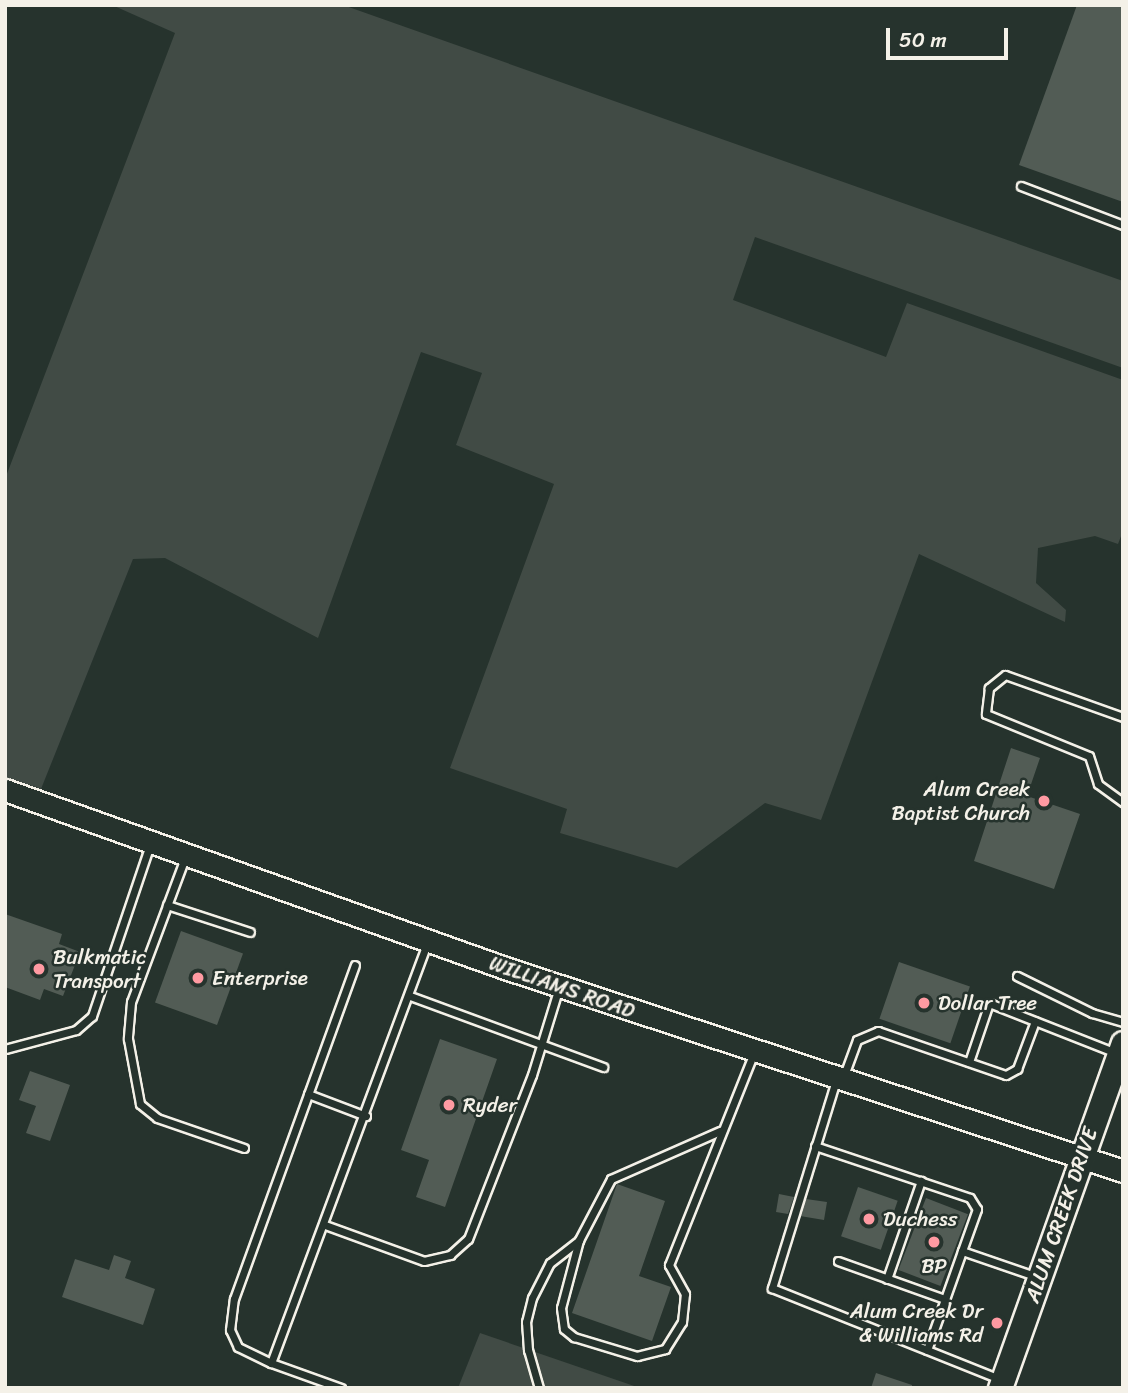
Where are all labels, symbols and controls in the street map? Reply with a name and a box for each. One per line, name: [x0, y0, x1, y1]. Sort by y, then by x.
scale bar: [890, 14, 1012, 58]
text: 50 m: [899, 21, 947, 59]
place label: Alum Creek Baptist Church: [891, 776, 1030, 826]
marker: Alum Creek Baptist Church: [1036, 793, 1052, 809]
place label: Bulkmatic Transport: [53, 944, 147, 994]
street label: WILLIAMS ROAD: [486, 950, 638, 1024]
marker: Bulkmatic Transport: [31, 961, 47, 977]
place label: Enterprise: [212, 965, 308, 991]
marker: Enterprise: [190, 970, 206, 986]
place label: Dollar Tree: [938, 990, 1038, 1016]
marker: Dollar Tree: [916, 995, 932, 1011]
place label: Ryder: [463, 1092, 517, 1118]
marker: Ryder: [441, 1097, 457, 1113]
street label: ALUM CREEK DRIVE: [1019, 1123, 1103, 1307]
place label: Duchess: [883, 1206, 957, 1232]
marker: Duchess: [861, 1211, 877, 1227]
marker: BP: [926, 1234, 942, 1250]
place label: BP: [921, 1253, 947, 1279]
place label: Alum Creek Dr & Williams Rd: [849, 1298, 983, 1348]
marker: Alum Creek Dr & Williams Rd: [989, 1315, 1005, 1331]

